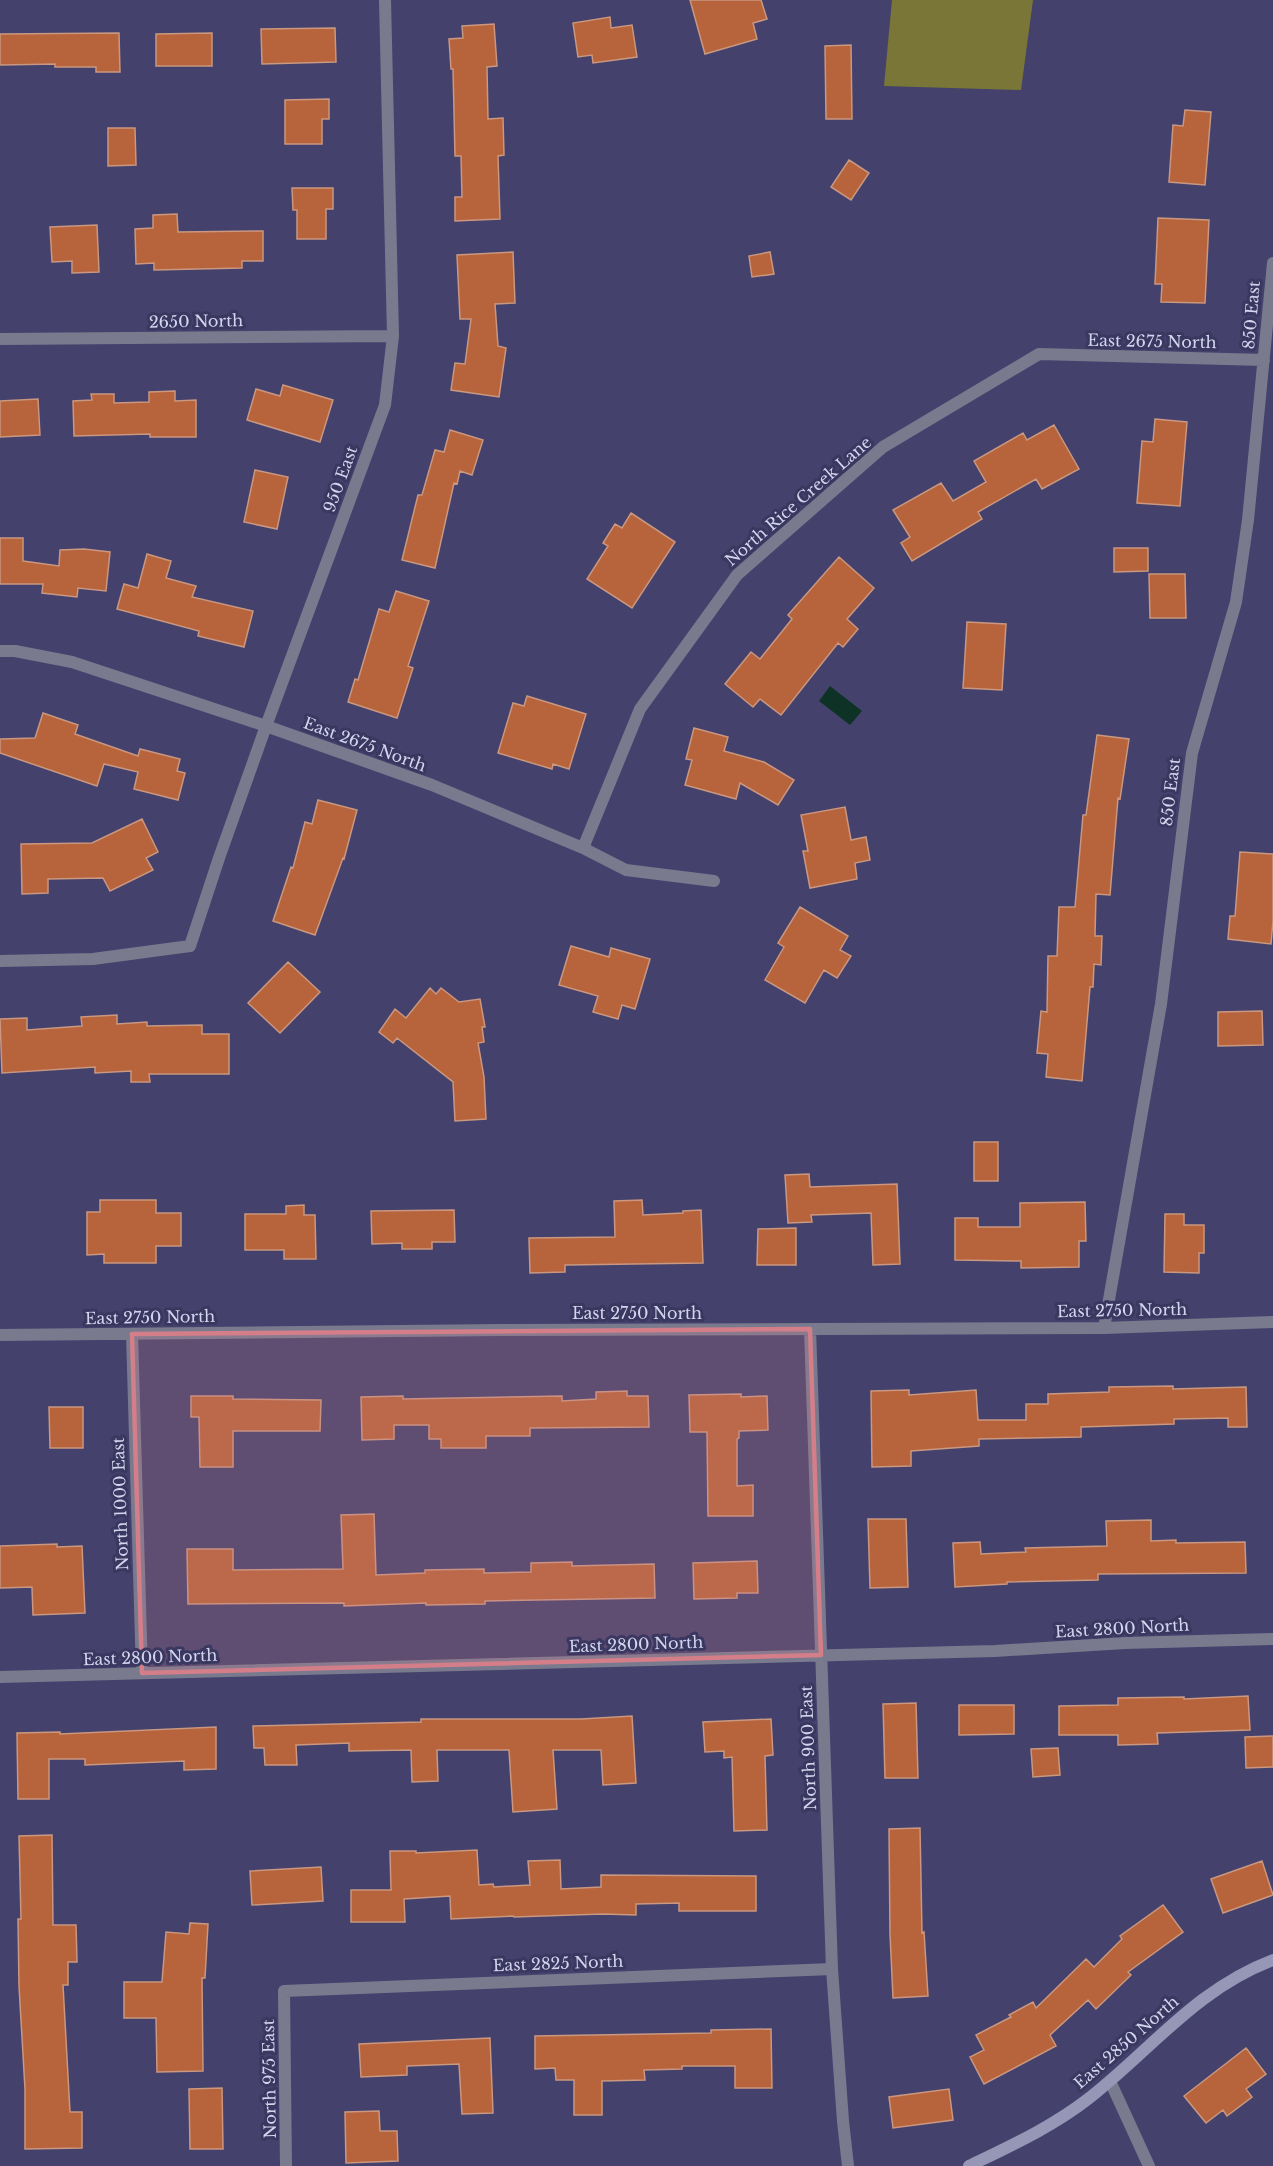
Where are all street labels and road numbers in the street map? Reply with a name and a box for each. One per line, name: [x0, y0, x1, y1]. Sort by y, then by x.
street label: 850 East: [1238, 280, 1264, 350]
street label: 2650 North: [149, 310, 243, 332]
street label: East 2675 North: [1087, 330, 1217, 352]
street label: North Rice Creek Lane: [721, 432, 875, 570]
street label: 950 East: [319, 443, 361, 515]
street label: East 2675 North: [301, 713, 429, 775]
street label: 850 East: [1156, 757, 1184, 827]
street label: East 2750 North: [1057, 1299, 1187, 1321]
street label: East 2750 North: [572, 1303, 702, 1323]
street label: East 2750 North: [85, 1306, 215, 1328]
street label: North 1000 East: [108, 1437, 132, 1571]
street label: East 2800 North: [1054, 1614, 1190, 1642]
street label: East 2800 North: [568, 1632, 704, 1656]
street label: East 2800 North: [82, 1645, 218, 1669]
street label: North 900 East: [796, 1685, 820, 1811]
street label: East 2825 North: [492, 1951, 624, 1975]
street label: East 2850 North: [1070, 1991, 1182, 2093]
street label: North 975 East: [258, 2019, 280, 2139]

